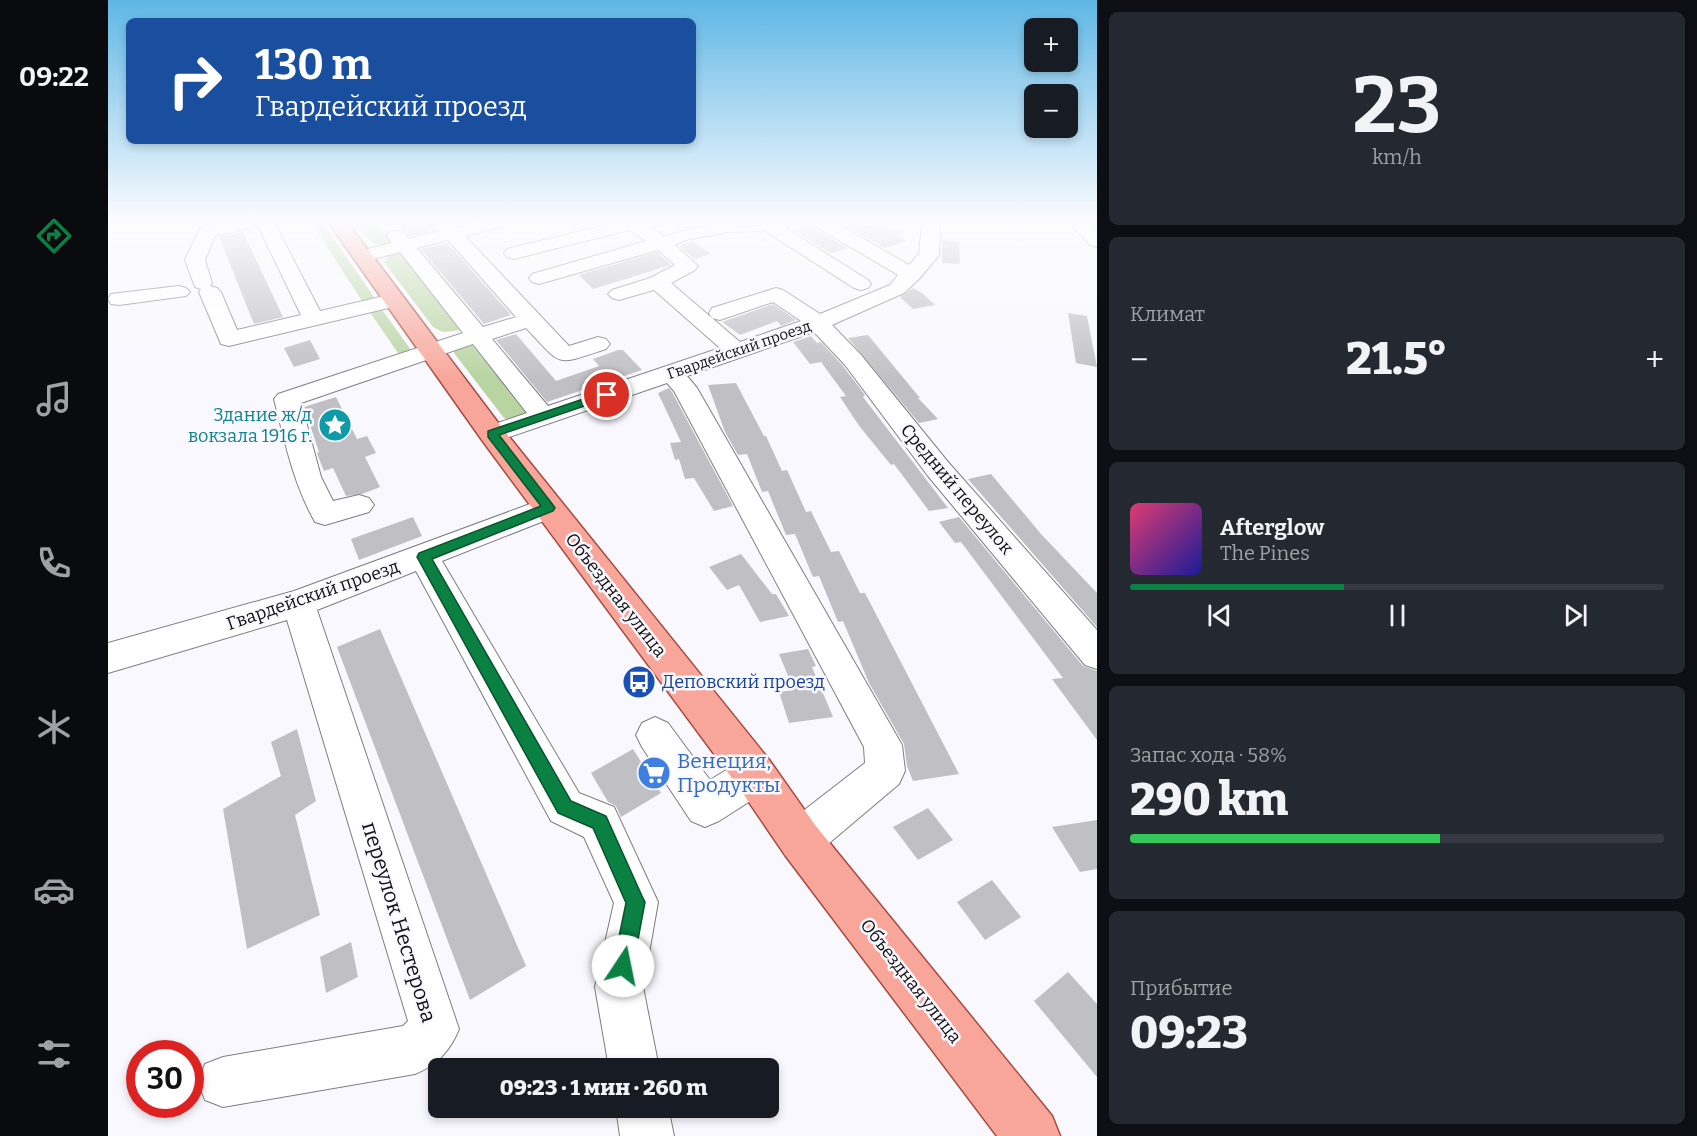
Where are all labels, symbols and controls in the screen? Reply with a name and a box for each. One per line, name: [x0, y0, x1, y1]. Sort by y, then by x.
map controls: [1024, 18, 1078, 138]
button: +: [1024, 18, 1078, 72]
text: 130 m: [255, 40, 372, 90]
icon: right: [156, 42, 234, 120]
text: 23: [1353, 59, 1441, 153]
text: 09:22: [19, 61, 89, 93]
button: −: [1024, 84, 1078, 138]
text: Гвардейский проезд: [255, 91, 527, 123]
text: km/h: [1372, 145, 1422, 169]
icon: directions: [33, 215, 75, 257]
text: Климат: [1130, 302, 1205, 326]
street label: Гвардейский проезд: [665, 317, 813, 383]
text: 21.5°: [1346, 332, 1447, 386]
text: −: [1130, 340, 1148, 380]
text: +: [1645, 340, 1664, 380]
pin: [581, 369, 632, 420]
icon: music: [33, 378, 75, 420]
icon: arrive: [590, 378, 623, 411]
place label: Здание ж/д вокзала 1916 г.: [188, 404, 312, 447]
place icon: Здание ж/д вокзала 1916 г.: [317, 407, 353, 443]
street label: Средний переулок: [896, 419, 1018, 559]
text: Afterglow: [1220, 514, 1324, 541]
street label: Объездная улица: [561, 529, 671, 662]
text: The Pines: [1220, 541, 1310, 565]
icon: phone: [33, 542, 75, 584]
street label: Гвардейский проезд: [224, 555, 402, 635]
icon: previous: [1203, 599, 1236, 632]
icon: pause: [1381, 599, 1414, 632]
icon: next: [1559, 599, 1592, 632]
bus stop icon: Деповский проезд: [621, 664, 657, 700]
place label: Деповский проезд: [662, 671, 825, 693]
icon: climate: [33, 706, 75, 748]
text: Запас хода · 58%: [1130, 743, 1287, 767]
place label: Венеция, Продукты: [677, 748, 781, 798]
supermarket icon: Венеция, Продукты: [636, 755, 672, 791]
text: 290 km: [1130, 773, 1288, 827]
street label: переулок Нестерова: [356, 819, 442, 1026]
icon: car: [33, 869, 75, 911]
street label: Объездная улица: [856, 915, 966, 1048]
position arrow: [591, 934, 655, 998]
text: Прибытие: [1130, 976, 1232, 1000]
text: 09:23: [1130, 1006, 1248, 1060]
icon: filters: [33, 1033, 75, 1075]
speed limit sign: 30: [126, 1040, 204, 1118]
text: 09:23 · 1 мин · 260 m: [500, 1074, 707, 1101]

